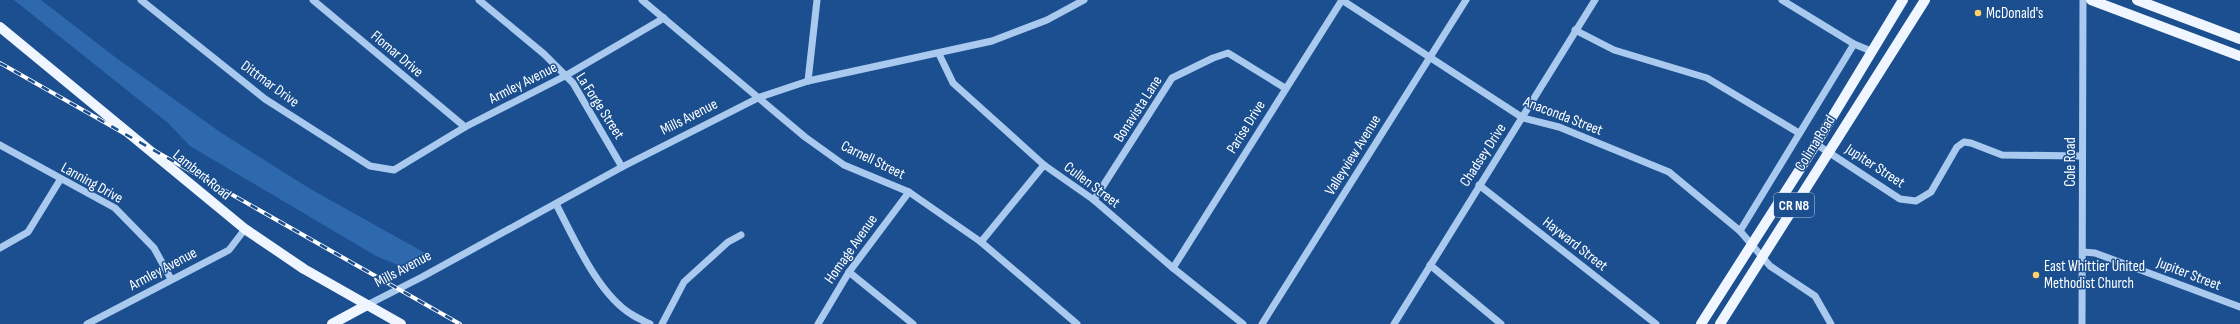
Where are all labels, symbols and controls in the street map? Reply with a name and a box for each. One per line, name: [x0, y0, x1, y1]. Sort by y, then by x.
place label: McDonald's: [1986, 4, 2044, 23]
marker: McDonald's: [1973, 8, 1983, 18]
street label: Flomar Drive: [367, 26, 427, 82]
street label: Dittmar Drive: [237, 56, 303, 112]
street label: Armley Avenue: [485, 58, 560, 109]
street label: La Forge Street: [572, 69, 629, 143]
street label: Bonavista Lane: [1109, 72, 1167, 146]
street label: Anaconda Street: [1520, 92, 1606, 140]
street label: Mills Avenue: [657, 95, 721, 139]
street label: Parise Drive: [1222, 97, 1270, 157]
street label: Valleyview Avenue: [1321, 111, 1385, 199]
street label: Colima Road: [1791, 112, 1839, 174]
street label: Chadsey Drive: [1456, 120, 1510, 190]
street label: Carnell Street: [838, 136, 909, 184]
street label: Cole Road: [2061, 137, 2080, 187]
street label: Jupiter Street: [1841, 139, 1909, 192]
street label: Lambert Road: [169, 146, 235, 204]
street label: Lanning Drive: [58, 158, 126, 208]
street label: Cullen Street: [1060, 158, 1124, 213]
road number: CR N8: [1774, 193, 1814, 217]
street label: Homage Avenue: [820, 211, 882, 287]
street label: Hayward Street: [1539, 213, 1612, 276]
street label: Armley Avenue: [125, 243, 200, 295]
street label: Mills Avenue: [371, 246, 435, 292]
street label: Jupiter Street: [2153, 253, 2224, 295]
place label: East Whittier United Methodist Church: [2044, 257, 2145, 293]
marker: East Whittier United Methodist Church: [2031, 270, 2041, 280]

